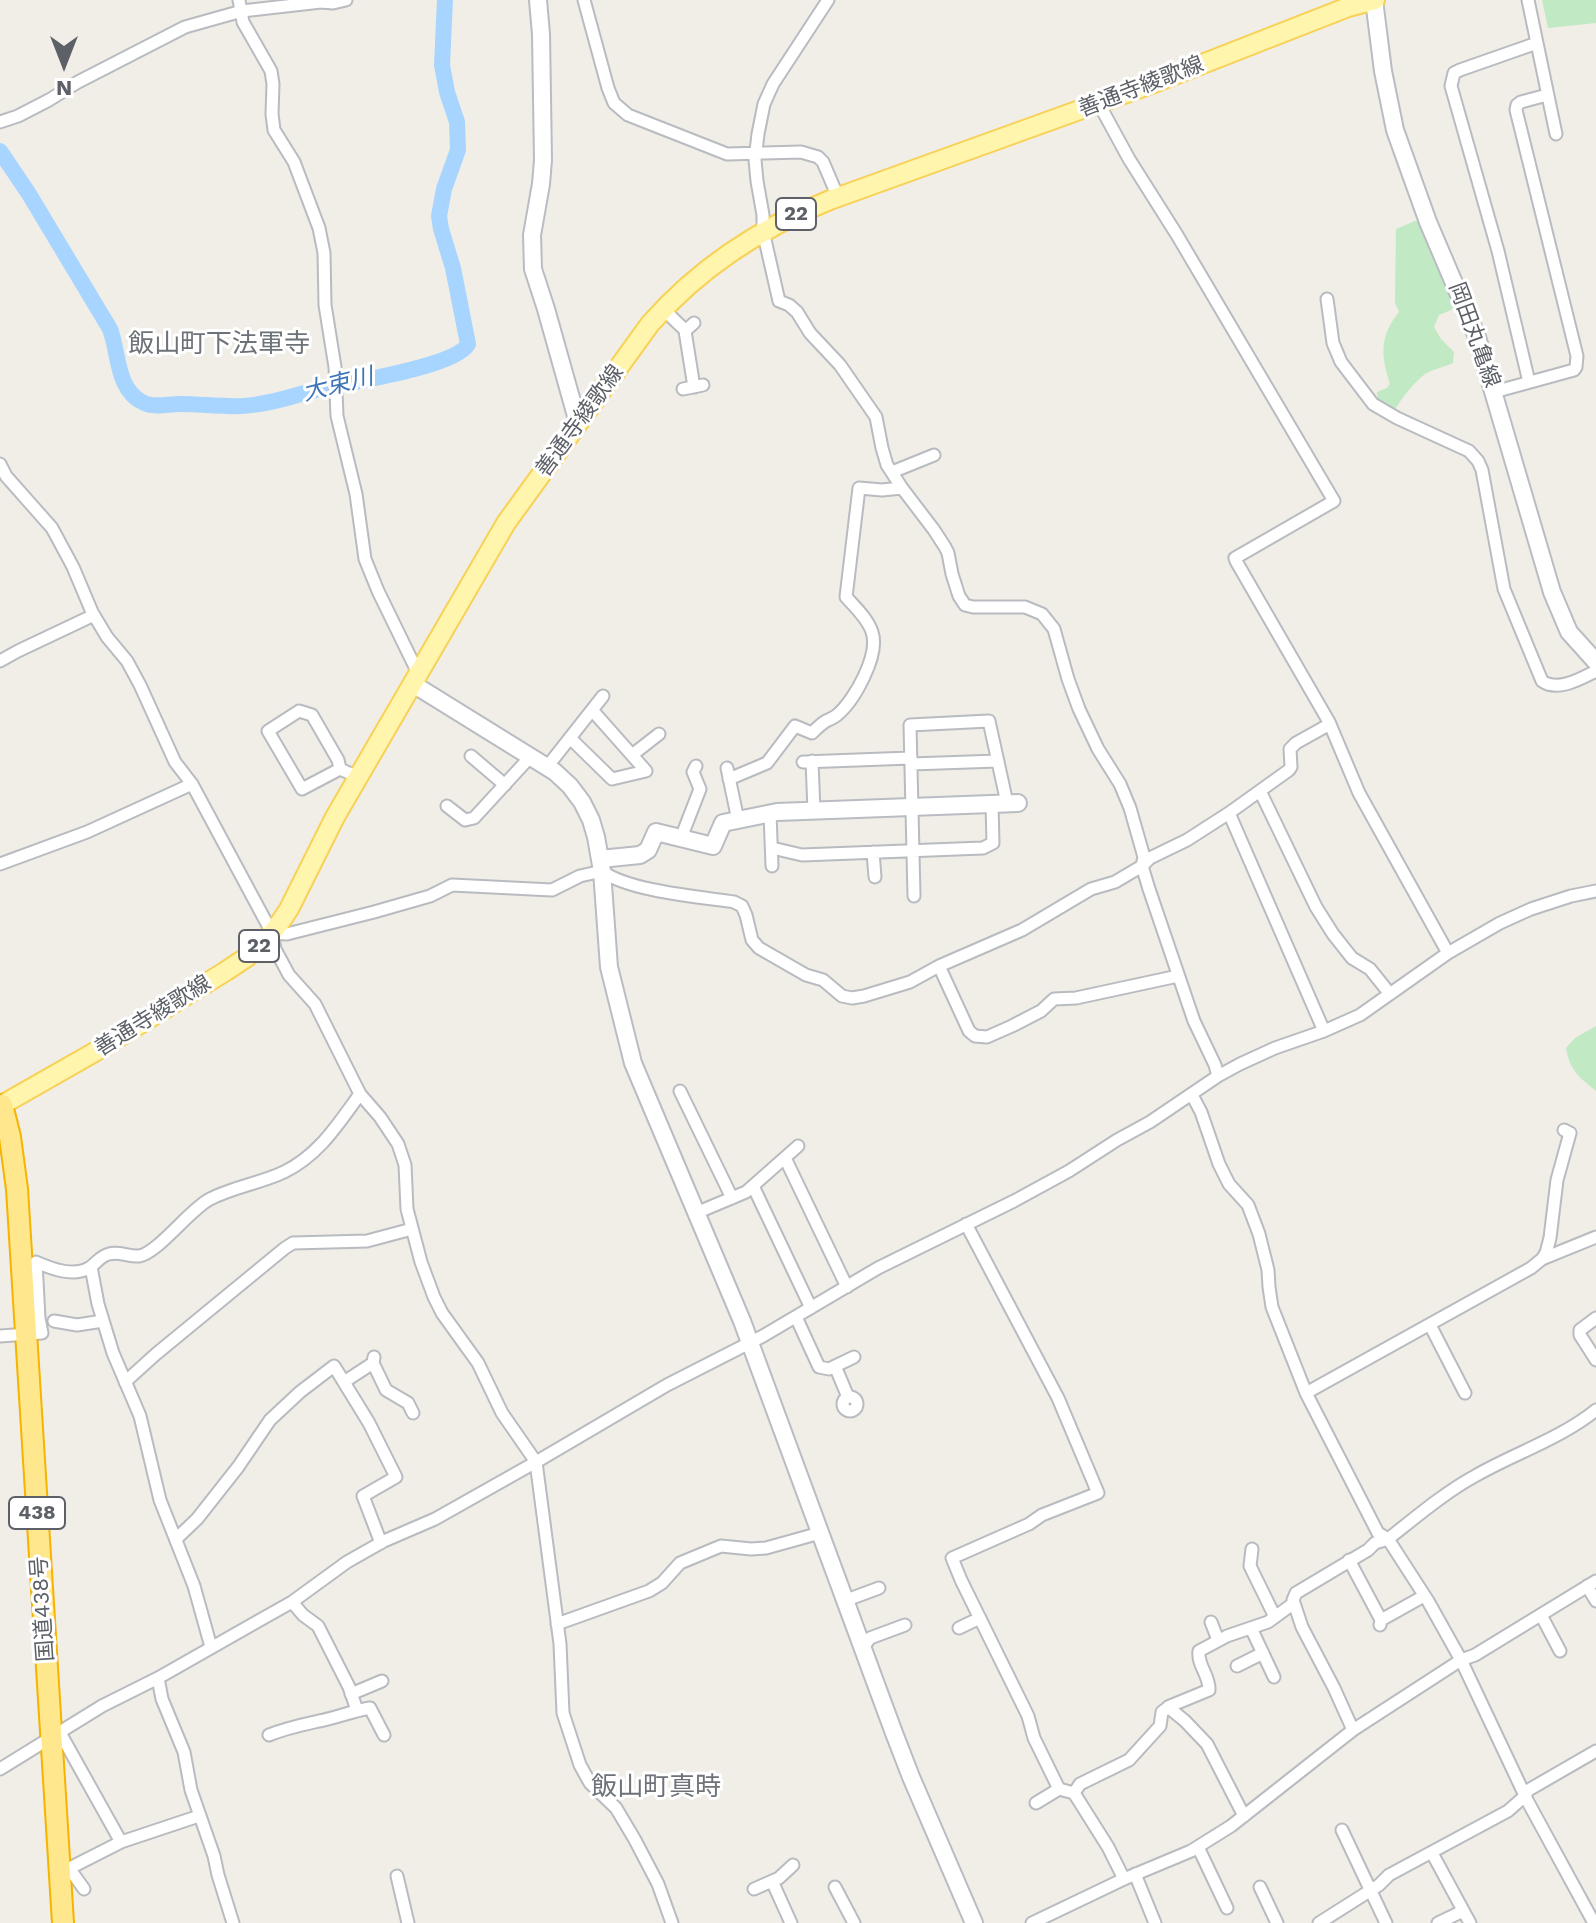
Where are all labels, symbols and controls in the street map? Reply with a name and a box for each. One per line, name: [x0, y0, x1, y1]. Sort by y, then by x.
north arrow: [24, 24, 104, 104]
street label: 善通寺綾歌線: [1075, 51, 1207, 123]
text: N: [56, 76, 72, 101]
road number: 22: [776, 198, 816, 230]
street label: 岡田丸亀線: [1443, 279, 1505, 391]
district label: 飯山町下法軍寺: [128, 328, 310, 360]
street label: 善通寺綾歌線: [531, 360, 629, 482]
water label: 大束川: [300, 362, 376, 408]
road number: 22: [239, 930, 279, 962]
street label: 善通寺綾歌線: [90, 970, 216, 1062]
road number: 438: [9, 1497, 65, 1529]
street label: 国道438号: [26, 1555, 60, 1663]
district label: 飯山町真時: [591, 1771, 721, 1803]

